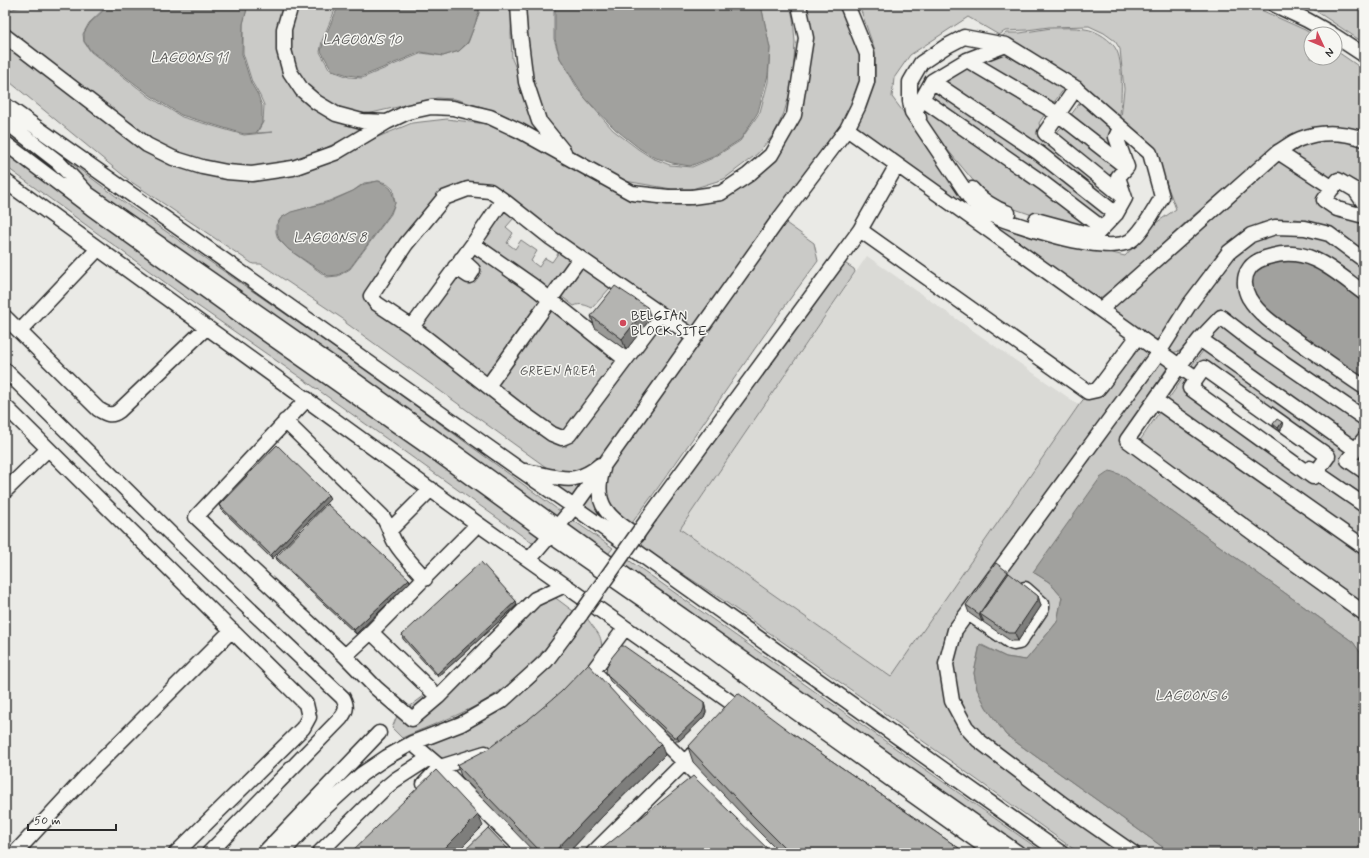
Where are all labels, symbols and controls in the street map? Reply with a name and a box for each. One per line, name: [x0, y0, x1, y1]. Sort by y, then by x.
north arrow: [1303, 26, 1343, 66]
water label: LAGOONS 10: [322, 31, 403, 49]
text: N: [1322, 45, 1337, 60]
water label: LAGOONS 11: [150, 49, 230, 67]
water label: LAGOONS 8: [293, 229, 368, 247]
place label: BELGIAN BLOCK SITE: [631, 308, 707, 340]
marker: BELGIAN BLOCK SITE: [618, 318, 628, 328]
park label: GREEN AREA: [520, 363, 596, 380]
water label: LAGOONS 6: [1155, 687, 1228, 705]
scale bar: [28, 806, 116, 832]
text: 50 m: [34, 813, 61, 829]

